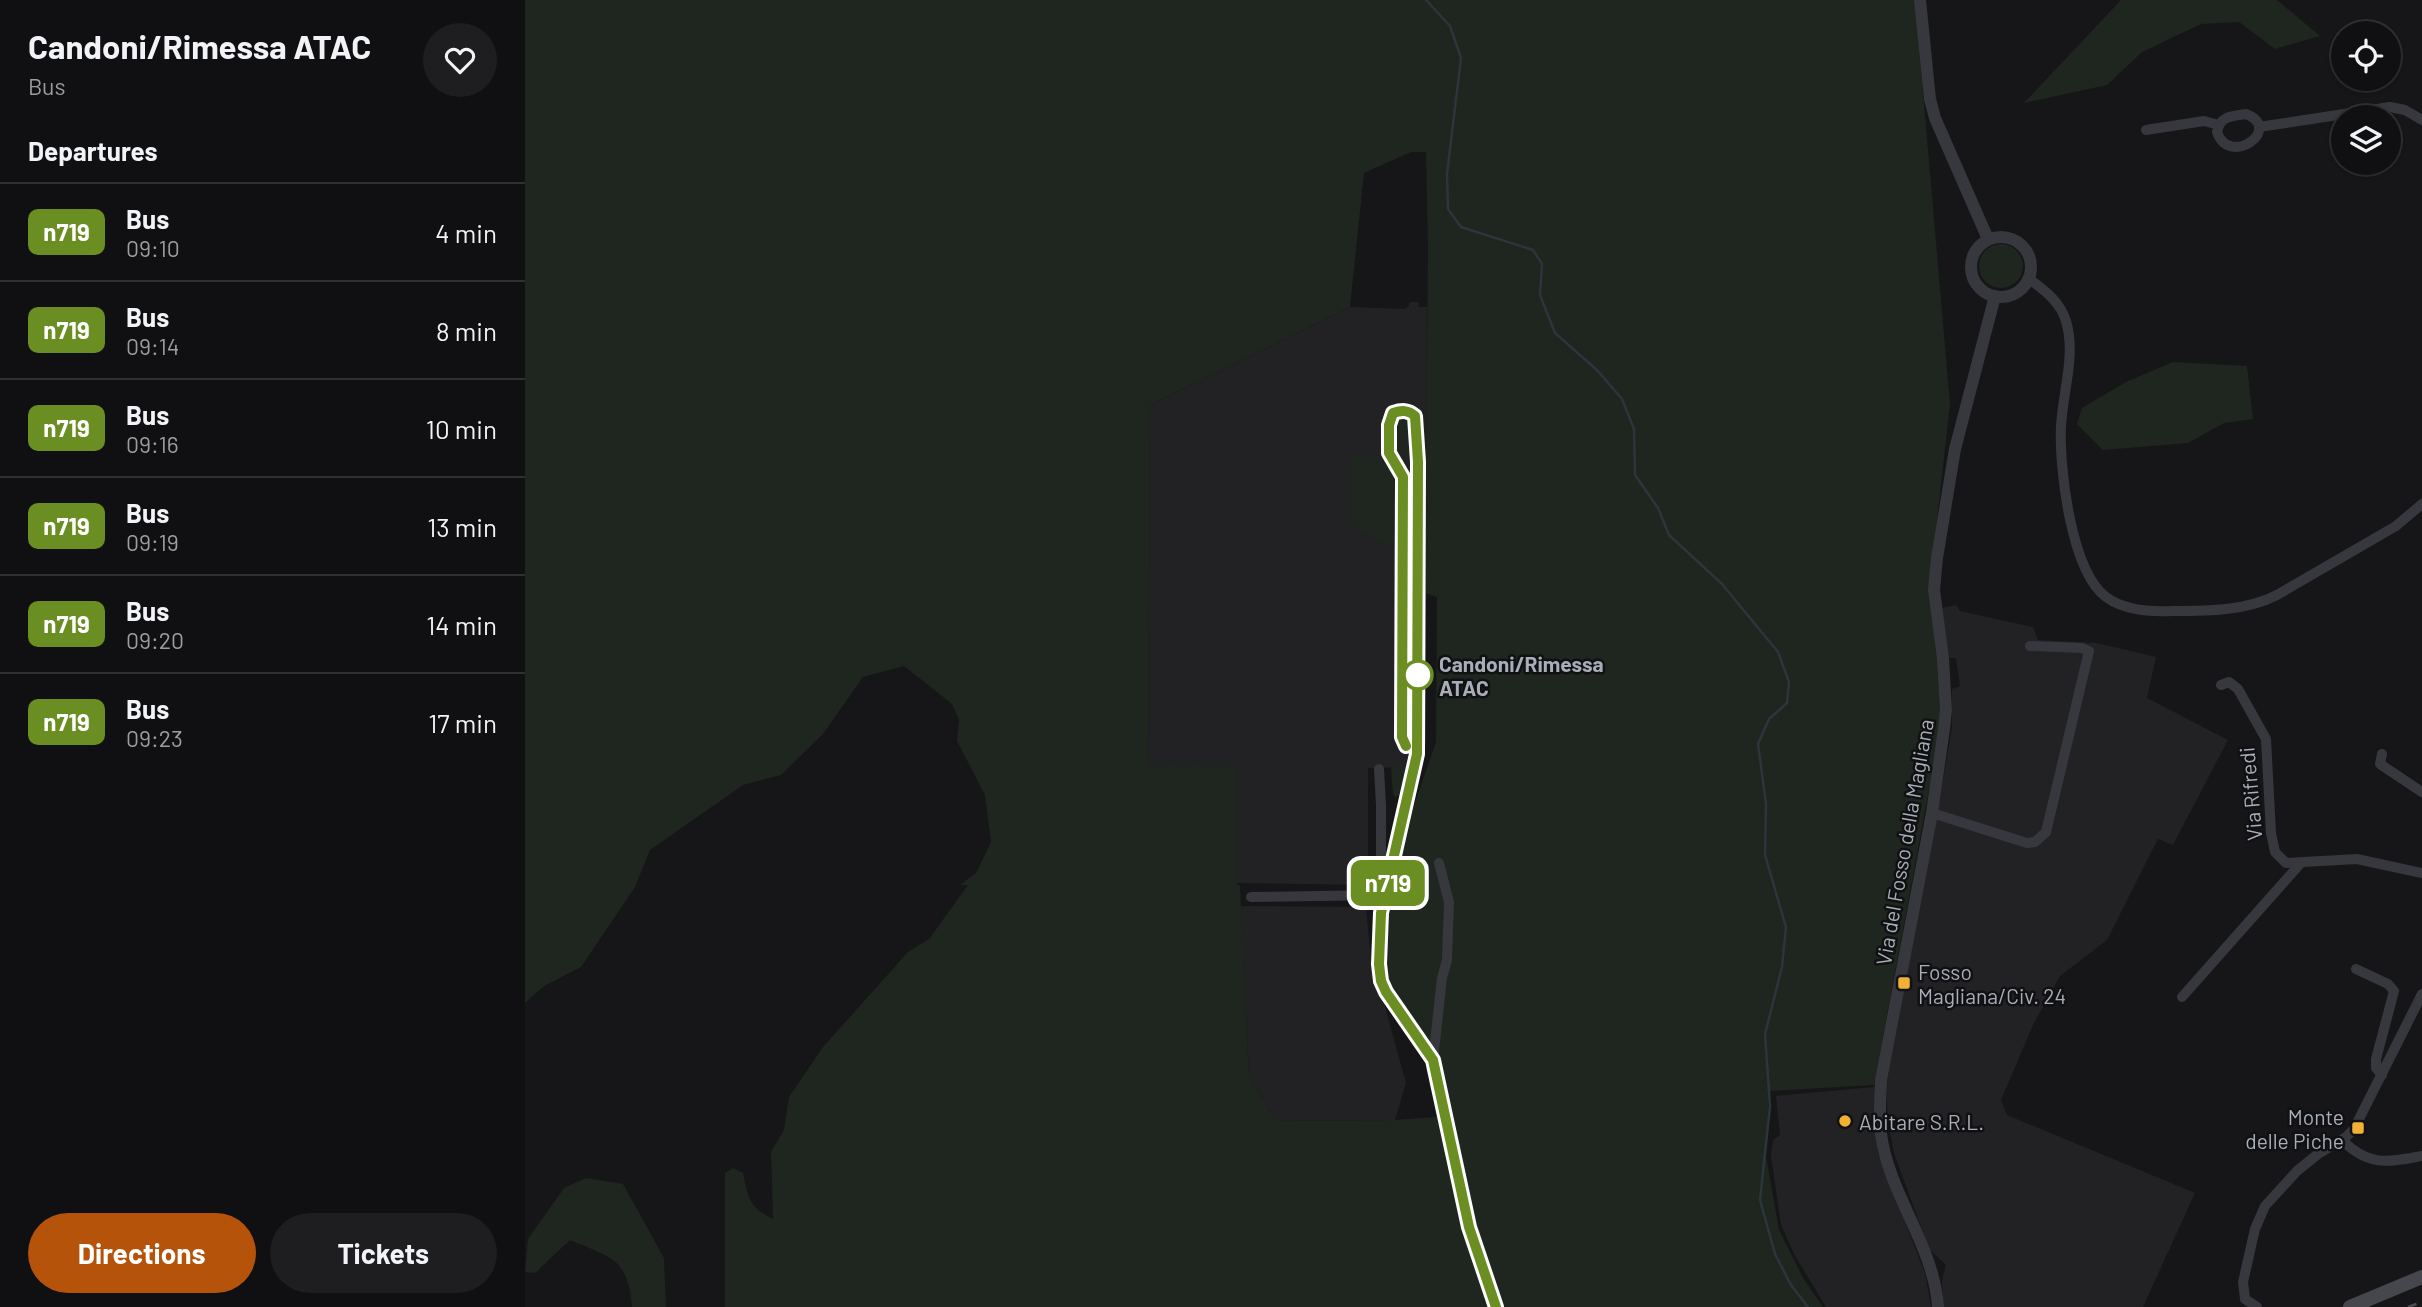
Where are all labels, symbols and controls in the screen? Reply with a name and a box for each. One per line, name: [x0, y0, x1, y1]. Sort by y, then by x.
map controls: [2331, 21, 2401, 175]
button: locate: [2331, 21, 2401, 91]
button: heart: [423, 23, 497, 97]
text: Candoni/Rimessa ATAC: [28, 26, 371, 66]
text: Bus: [28, 72, 66, 100]
button: layers: [2331, 105, 2401, 175]
text: Departures: [28, 135, 158, 166]
text: Bus: [126, 203, 169, 234]
text: n719: [43, 217, 90, 246]
text: 4 min: [435, 217, 497, 248]
text: 09:10: [126, 234, 180, 262]
text: Bus: [126, 301, 169, 332]
text: n719: [43, 315, 90, 344]
text: 8 min: [436, 315, 497, 346]
text: 09:14: [126, 332, 180, 360]
text: Bus: [126, 399, 169, 430]
text: n719: [43, 413, 90, 442]
text: 10 min: [426, 413, 497, 444]
text: 09:16: [126, 430, 179, 458]
text: Bus: [126, 497, 169, 528]
text: n719: [43, 511, 90, 540]
text: 13 min: [427, 511, 497, 542]
text: 09:19: [126, 528, 179, 556]
text: Bus: [126, 595, 169, 626]
text: n719: [43, 609, 90, 638]
text: 14 min: [426, 609, 497, 640]
text: 09:20: [126, 626, 184, 654]
place label: Candoni/Rimessa ATAC: [1439, 651, 1604, 700]
marker: Candoni/Rimessa ATAC: [1403, 660, 1433, 690]
text: Bus: [126, 693, 169, 724]
text: n719: [43, 707, 90, 736]
text: 17 min: [428, 707, 497, 738]
street label: Via del Fosso della Magliana: [1870, 717, 1938, 967]
text: 09:23: [126, 724, 183, 752]
street label: Via Rifredi: [2233, 746, 2267, 842]
line badge: n719: [1339, 860, 1437, 906]
text: n719: [1365, 868, 1411, 897]
place label: Fosso Magliana/Civ. 24: [1918, 959, 2066, 1008]
marker: Fosso Magliana/Civ. 24: [1896, 975, 1912, 991]
place label: Monte delle Piche: [2245, 1104, 2344, 1153]
place label: Abitare S.R.L.: [1859, 1109, 1984, 1134]
marker: Abitare S.R.L.: [1837, 1113, 1853, 1129]
marker: Monte delle Piche: [2350, 1120, 2366, 1136]
button: Directions: [28, 1213, 256, 1293]
button: Tickets: [270, 1213, 497, 1293]

